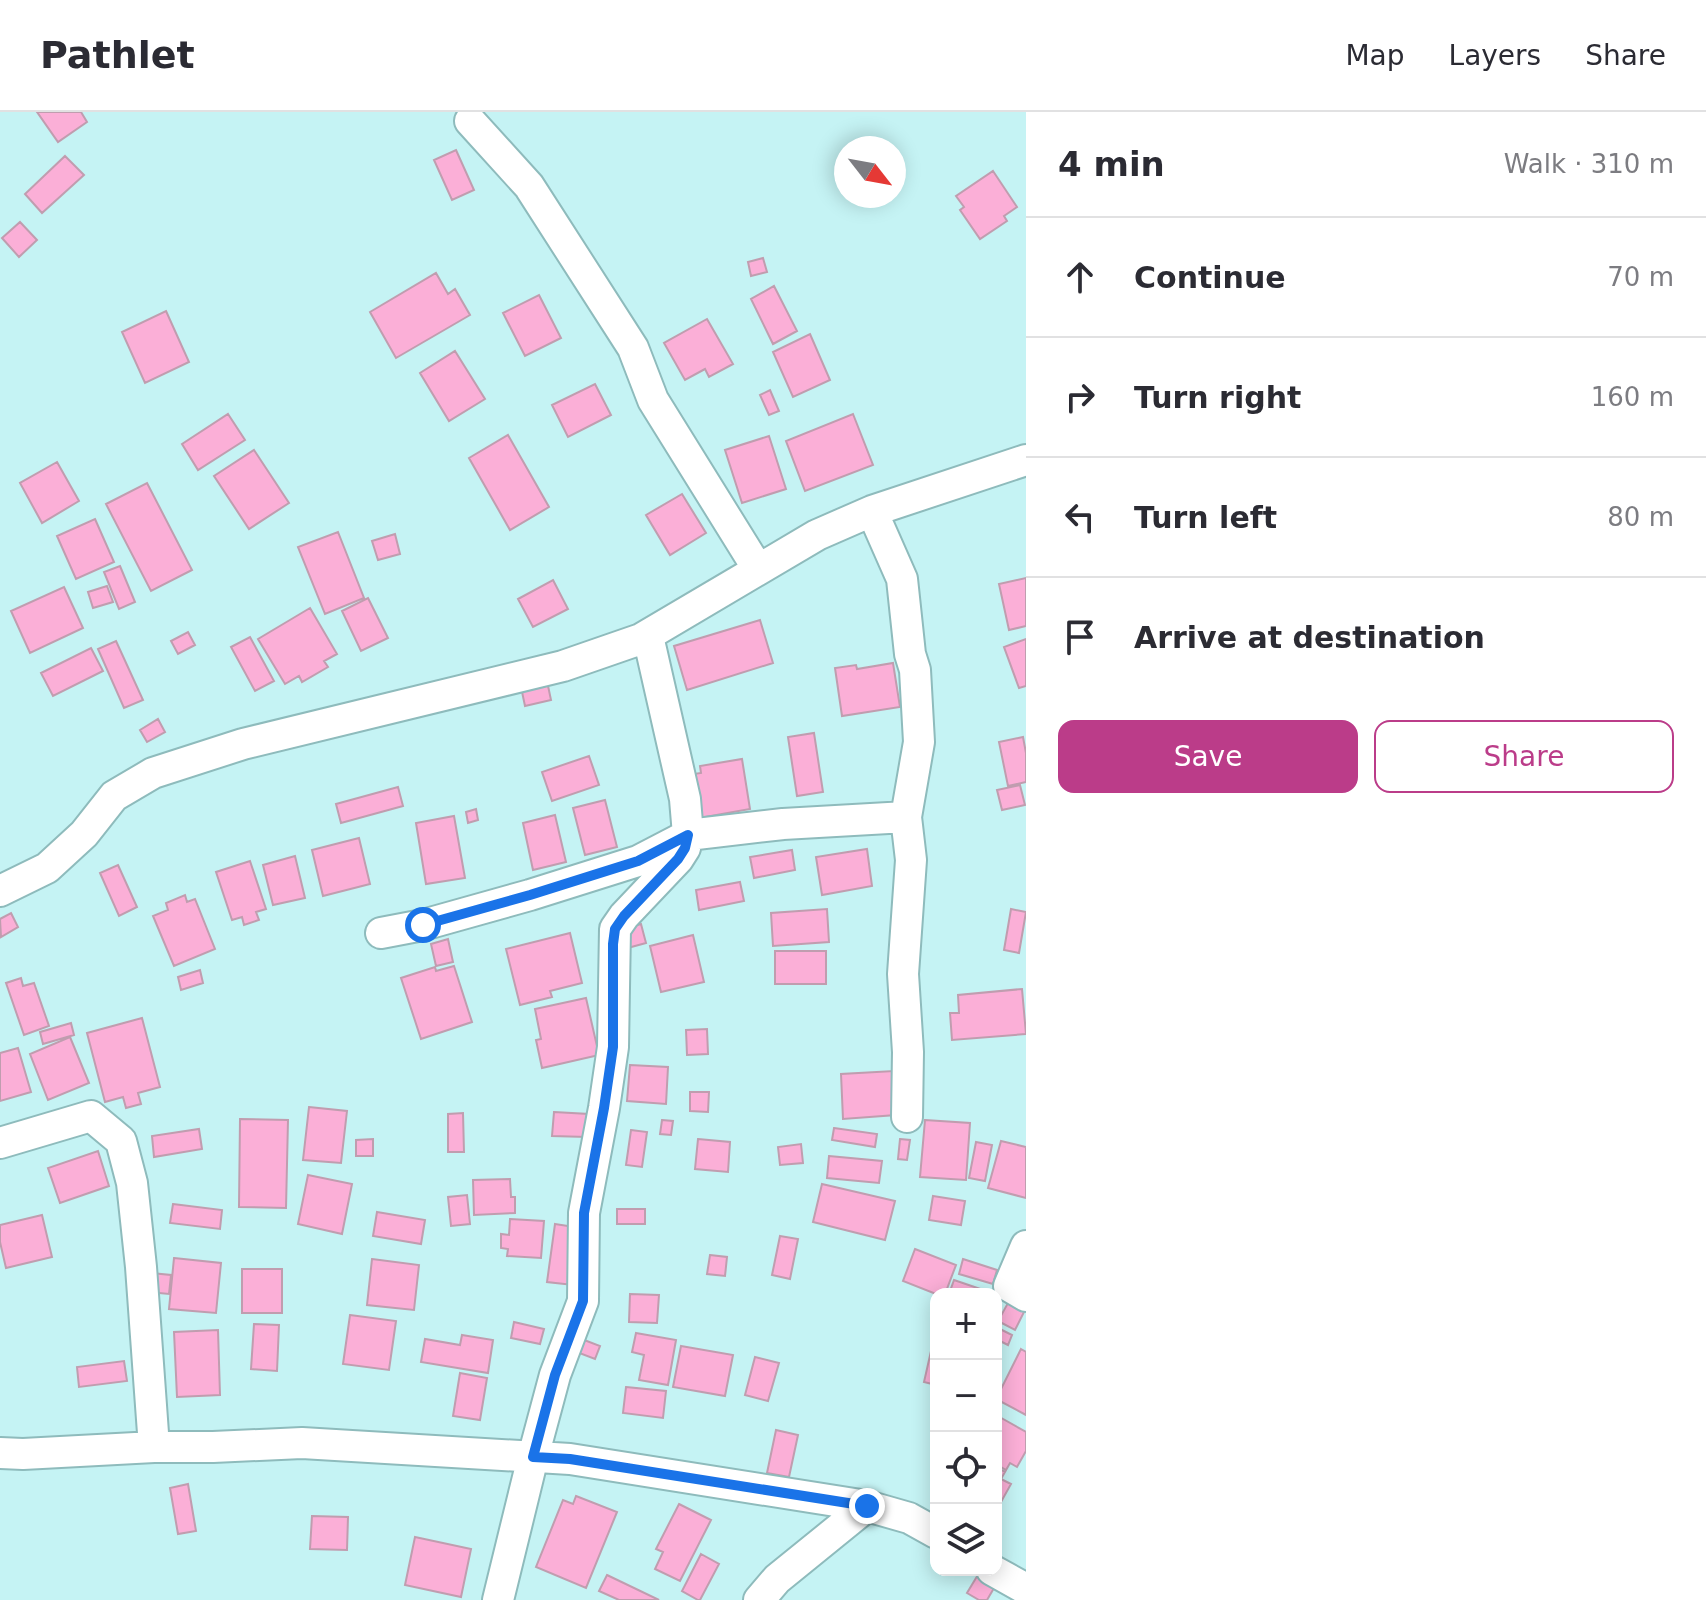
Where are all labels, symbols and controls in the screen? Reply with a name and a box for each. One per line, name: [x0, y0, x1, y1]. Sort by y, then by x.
text: Pathlet: [40, 33, 195, 77]
text: Map: [1345, 39, 1405, 72]
text: Layers: [1449, 39, 1541, 72]
text: Share: [1585, 39, 1666, 72]
north arrow: [834, 136, 906, 208]
text: 4 min: [1058, 144, 1165, 184]
text: Walk · 310 m: [1504, 149, 1674, 179]
icon: ahead: [1058, 255, 1102, 299]
text: Continue: [1134, 260, 1286, 295]
text: 70 m: [1607, 262, 1674, 292]
icon: right: [1058, 375, 1102, 419]
text: Turn right: [1134, 380, 1301, 415]
text: 160 m: [1591, 382, 1674, 412]
icon: left: [1058, 495, 1102, 539]
text: Turn left: [1134, 500, 1277, 535]
text: 80 m: [1607, 502, 1674, 532]
icon: arrive: [1058, 615, 1102, 659]
text: Arrive at destination: [1134, 620, 1485, 655]
button: Save: [1058, 720, 1358, 793]
button: Share: [1374, 720, 1674, 793]
route start: [405, 907, 441, 943]
map controls: [930, 1288, 1002, 1576]
button: +: [930, 1288, 1002, 1360]
button: −: [930, 1360, 1002, 1432]
button: locate: [930, 1432, 1002, 1504]
route end: [849, 1488, 885, 1524]
button: layers: [930, 1504, 1002, 1576]

